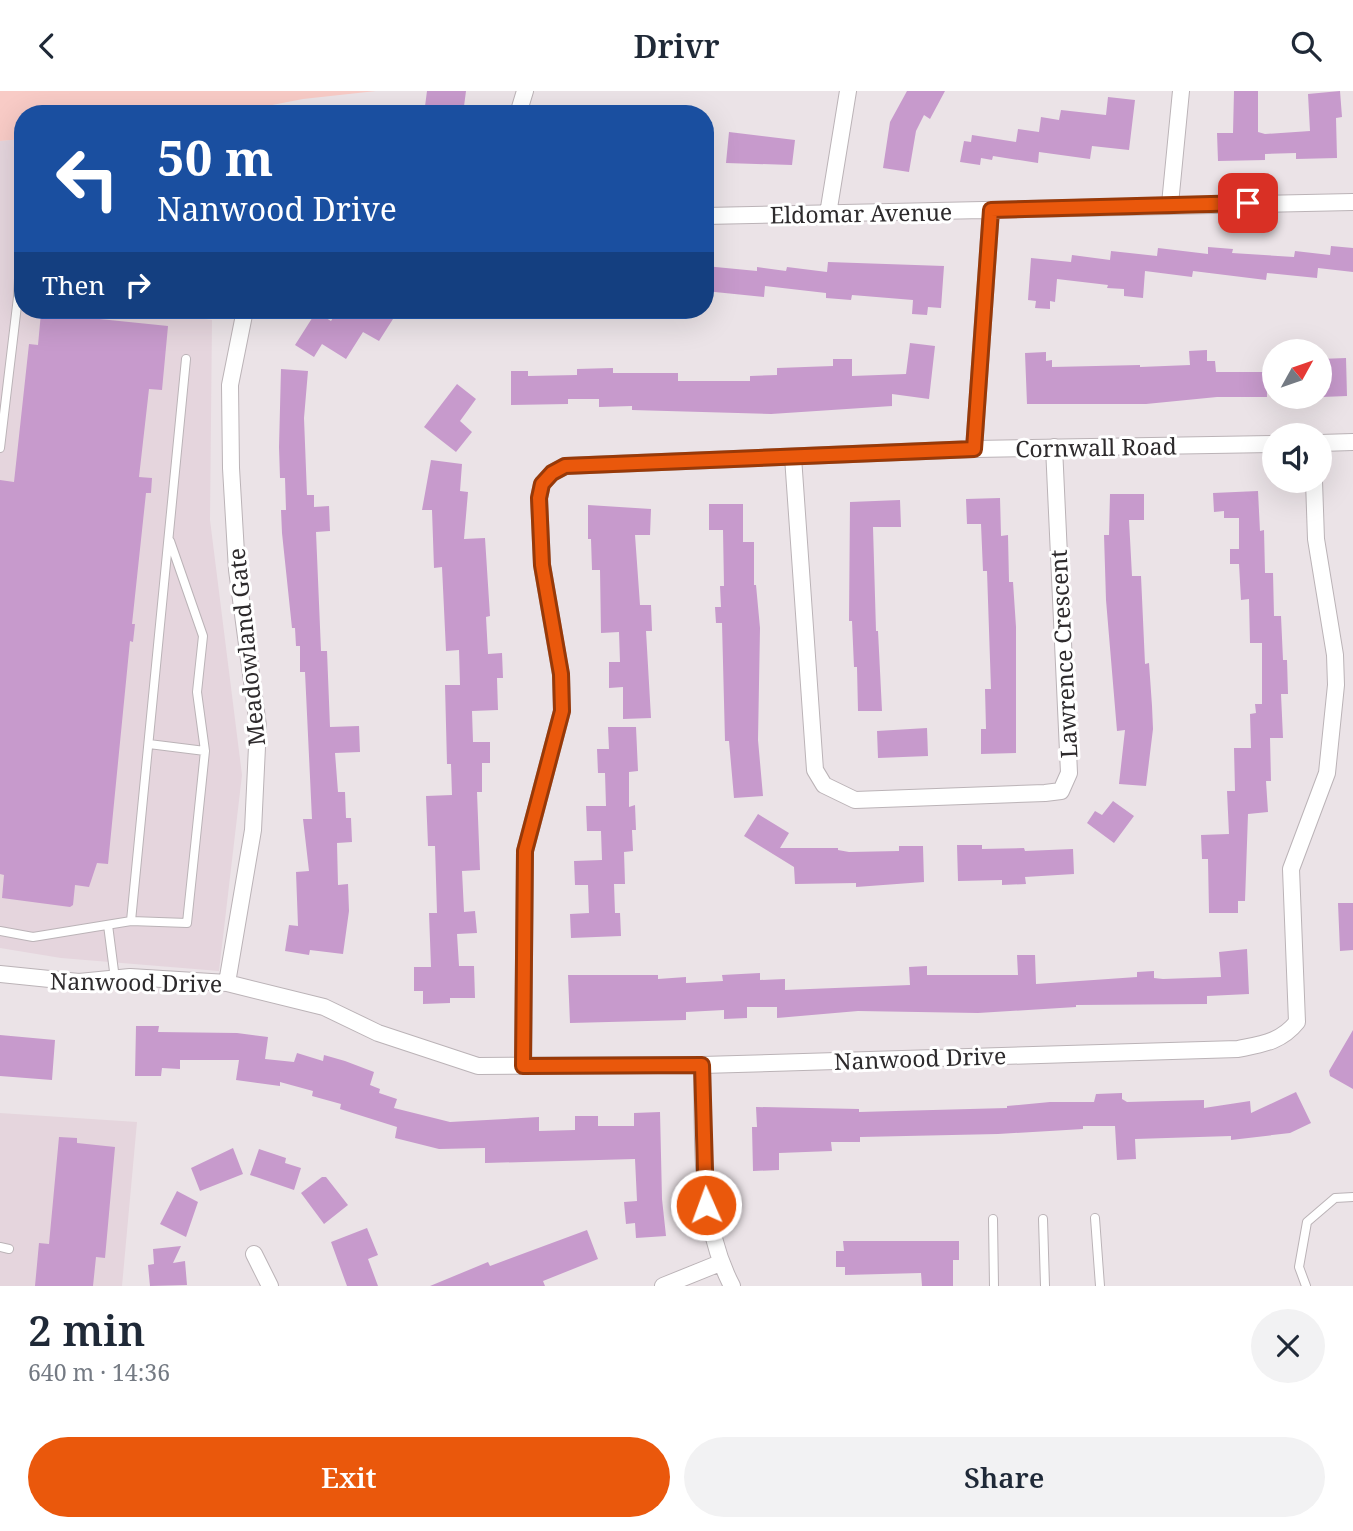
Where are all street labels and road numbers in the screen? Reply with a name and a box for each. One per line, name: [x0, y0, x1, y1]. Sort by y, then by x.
street label: Eldomar Avenue: [769, 195, 953, 231]
street label: Cornwall Road: [1015, 430, 1177, 464]
street label: Meadowland Gate: [220, 546, 272, 748]
street label: Lawrence Crescent: [1042, 549, 1084, 759]
street label: Nanwood Drive: [50, 964, 222, 1000]
street label: Nanwood Drive: [833, 1039, 1007, 1077]

